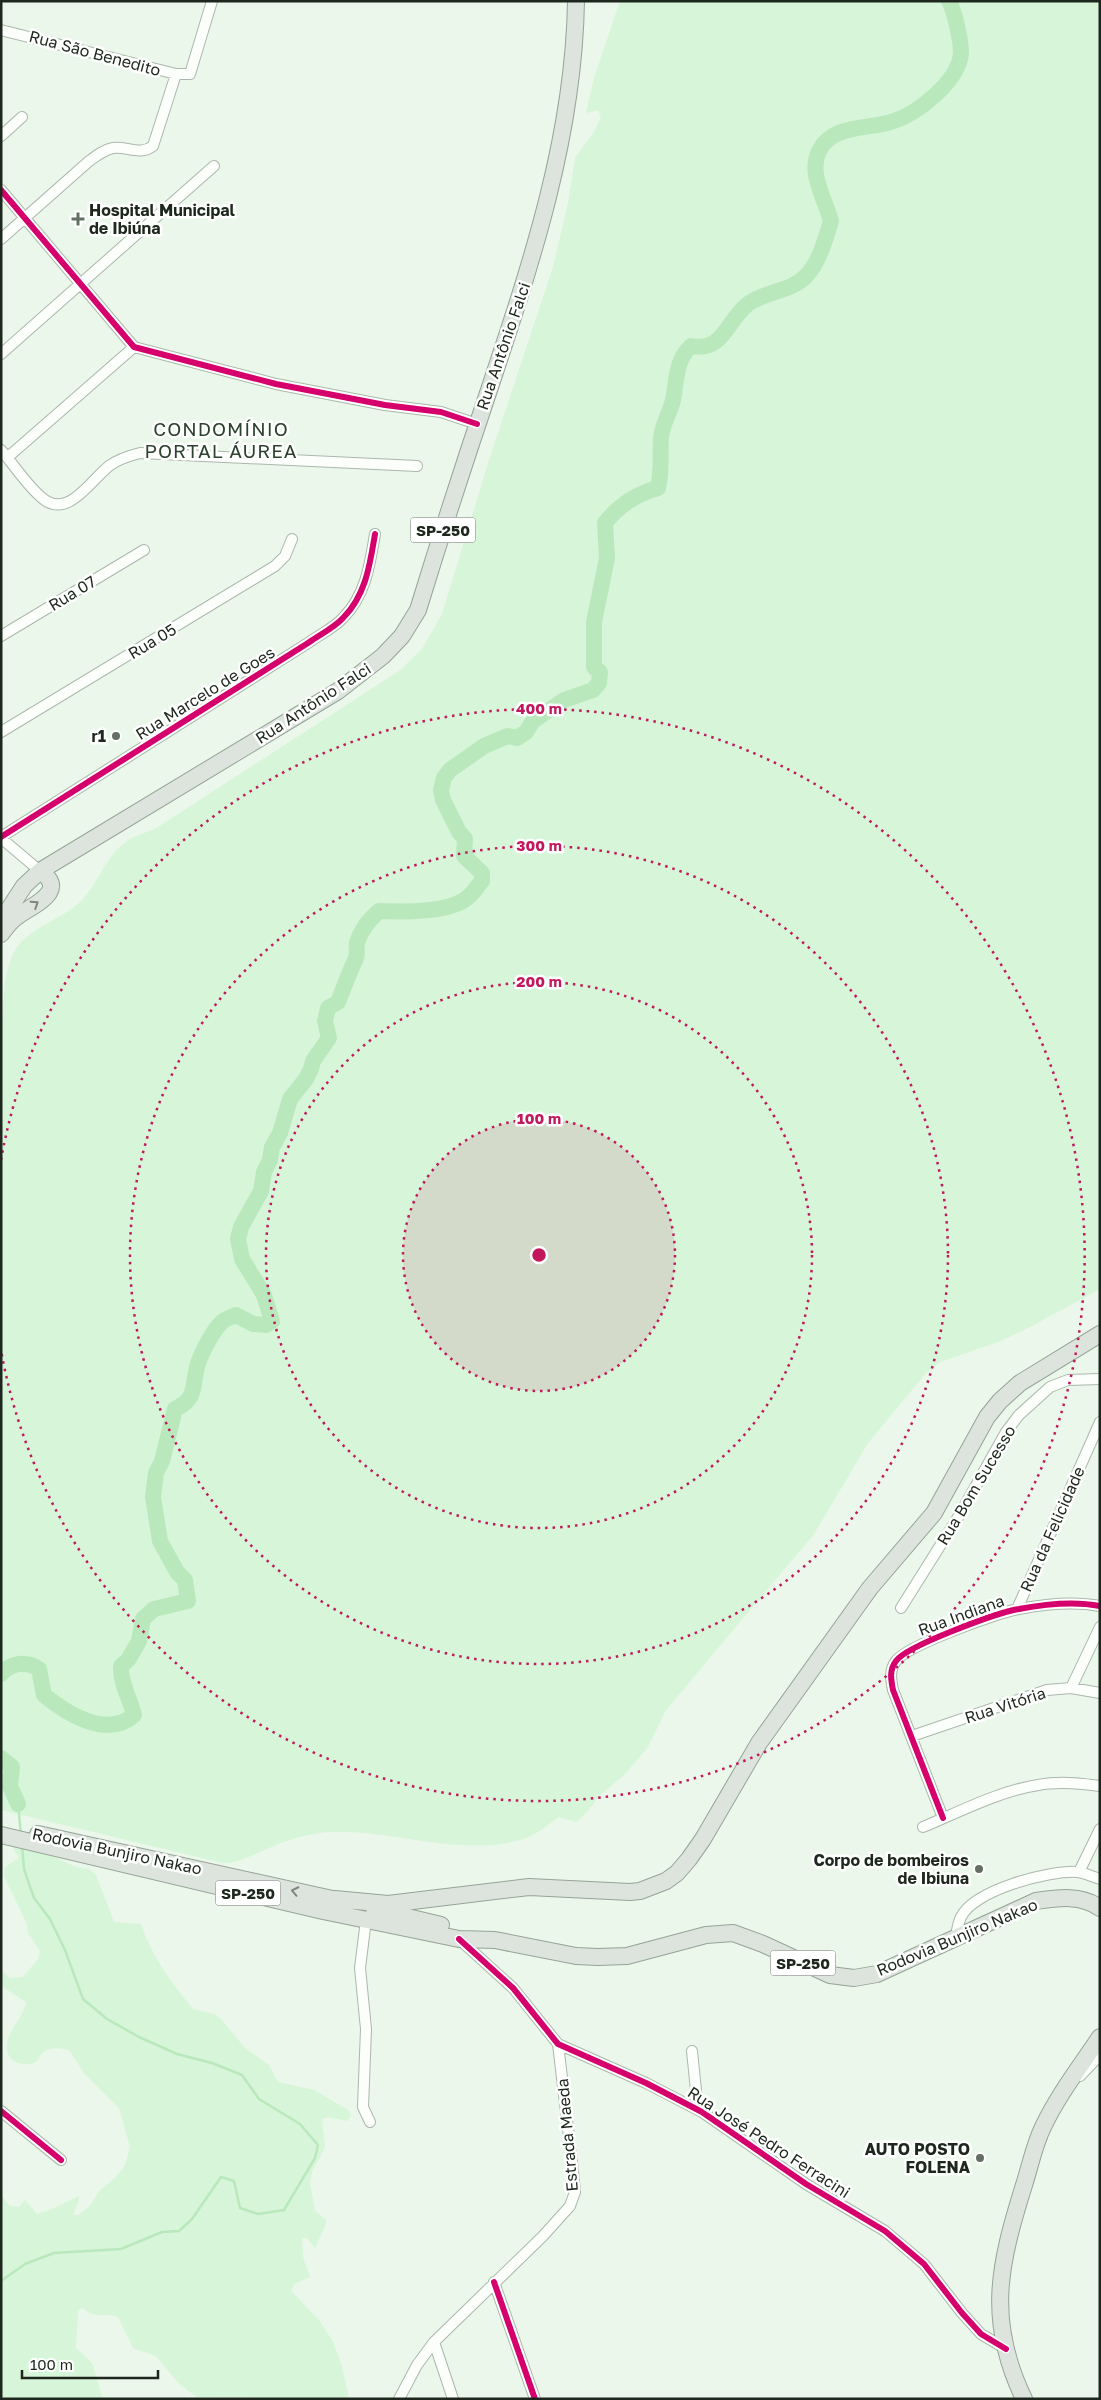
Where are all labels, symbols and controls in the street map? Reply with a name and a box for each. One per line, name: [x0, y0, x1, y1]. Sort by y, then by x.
street label: Rua São Benedito: [27, 26, 163, 80]
place label: Hospital Municipal de Ibiúna: [89, 200, 236, 238]
marker: Hospital Municipal de Ibiúna: [71, 212, 85, 226]
street label: Rua Antônio Falci: [472, 280, 534, 412]
district label: CONDOMÍNIO PORTAL ÁUREA: [144, 417, 298, 462]
road number: SP-250: [410, 518, 476, 542]
street label: Rua 07: [45, 571, 99, 615]
street label: Rua 05: [124, 619, 180, 663]
street label: Rua Marcelo de Goes: [132, 642, 278, 744]
street label: Rua Antônio Falci: [252, 658, 374, 748]
text: 400 m: [516, 699, 562, 717]
place label: r1: [92, 726, 106, 746]
marker: r1: [110, 730, 122, 742]
text: 300 m: [516, 836, 562, 854]
one-way arrow: [30, 901, 39, 911]
text: 200 m: [516, 972, 562, 990]
text: 100 m: [517, 1109, 561, 1127]
centre of rings: [530, 1246, 548, 1264]
street label: Rua Bom Sucesso: [932, 1421, 1020, 1549]
street label: Rua da Felicidade: [1015, 1463, 1089, 1595]
street label: Rua Indiana: [915, 1590, 1007, 1640]
street label: Rua Vitória: [962, 1683, 1048, 1727]
street label: Rodovia Bunjiro Nakao: [30, 1823, 204, 1879]
place label: Corpo de bombeiros de Ibiuna: [813, 1850, 969, 1888]
marker: Corpo de bombeiros de Ibiuna: [973, 1863, 985, 1875]
road number: SP-250: [216, 1880, 280, 1906]
one-way arrow: [291, 1886, 300, 1896]
street label: Rodovia Bunjiro Nakao: [873, 1894, 1041, 1980]
road number: SP-250: [770, 1950, 836, 1976]
street label: Estrada Maeda: [552, 2078, 582, 2192]
street label: Rua José Pedro Ferracini: [684, 2082, 854, 2202]
place label: AUTO POSTO FOLENA: [865, 2139, 971, 2177]
marker: AUTO POSTO FOLENA: [974, 2152, 986, 2164]
scale bar: [22, 2348, 159, 2380]
text: 100 m: [30, 2355, 73, 2373]

